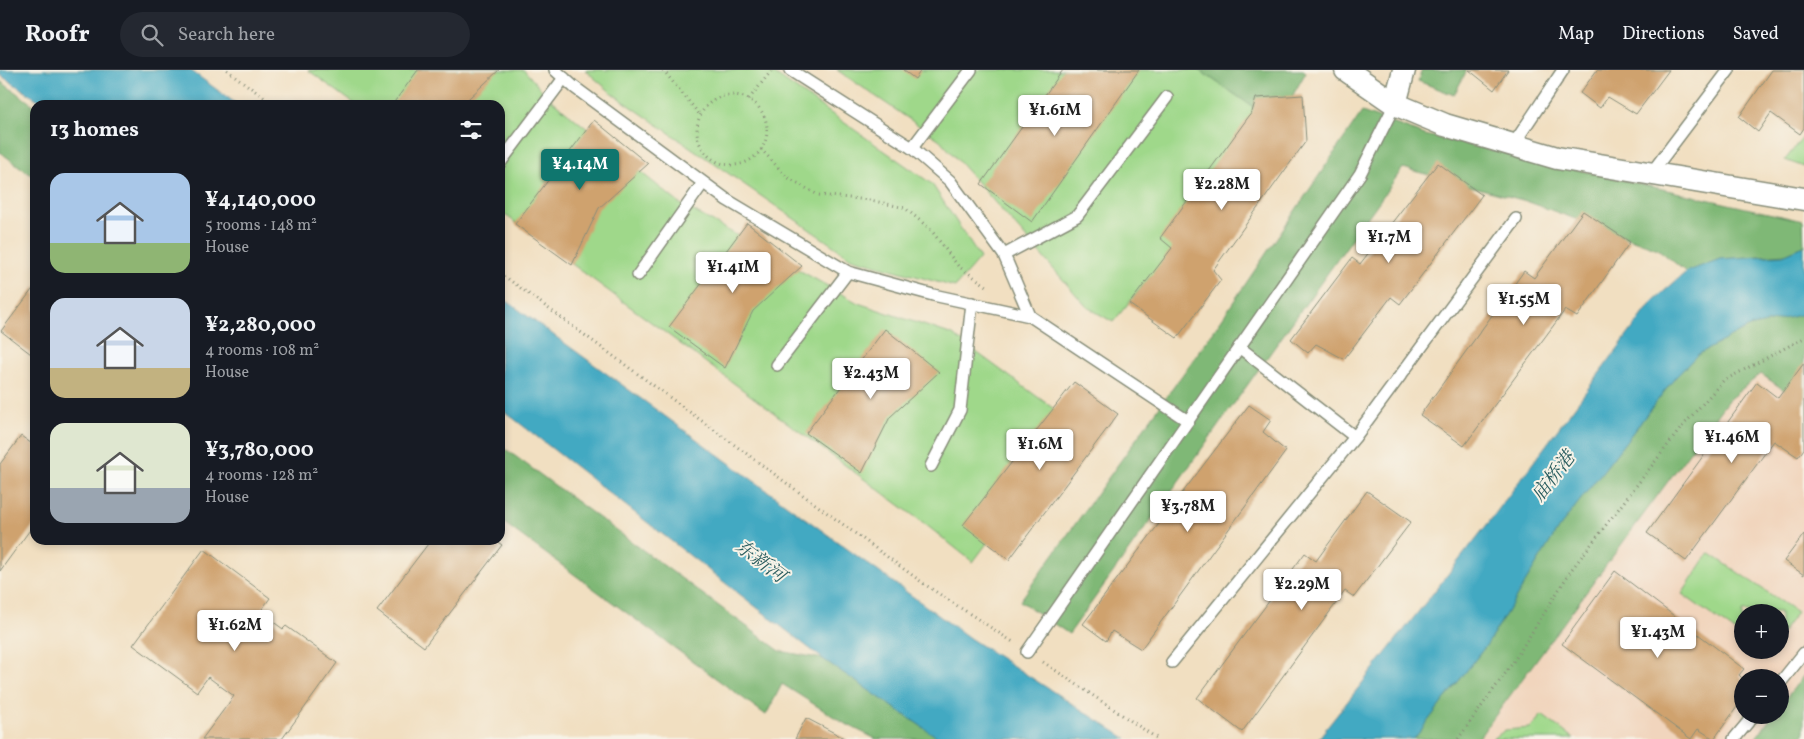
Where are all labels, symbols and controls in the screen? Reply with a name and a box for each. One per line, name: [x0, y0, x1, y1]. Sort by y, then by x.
search box: [120, 12, 470, 57]
text: Roofr: [25, 18, 90, 52]
icon: search: [138, 21, 166, 49]
text: Search here: [178, 22, 275, 48]
text: Map: [1558, 22, 1594, 47]
text: Directions: [1622, 22, 1705, 47]
text: Saved: [1733, 22, 1779, 47]
pin: ¥1.61M: [1014, 94, 1096, 137]
text: ¥1.61M: [1029, 100, 1081, 122]
text: 13 homes: [50, 116, 139, 145]
icon: filters: [457, 116, 485, 144]
pin: ¥4.14M: [539, 148, 621, 191]
text: ¥4.14M: [552, 154, 608, 176]
pin: ¥2.28M: [1181, 168, 1263, 211]
text: ¥2.28M: [1194, 174, 1250, 196]
text: ¥4,140,000: [205, 186, 316, 215]
icon: home: [90, 193, 150, 253]
text: 5 rooms · 148 m²: [205, 215, 317, 237]
pin: ¥1.7M: [1354, 222, 1424, 264]
text: ¥1.7M: [1367, 227, 1411, 249]
text: House: [205, 237, 249, 259]
pin: ¥1.41M: [692, 252, 774, 294]
text: ¥1.41M: [707, 257, 759, 279]
pin: ¥1.55M: [1483, 284, 1565, 326]
text: ¥1.55M: [1498, 289, 1550, 311]
text: ¥2,280,000: [205, 311, 316, 340]
icon: home: [90, 318, 150, 378]
text: 4 rooms · 108 m²: [205, 340, 319, 362]
pin: ¥2.43M: [830, 358, 912, 400]
text: House: [205, 362, 249, 384]
text: ¥2.43M: [843, 363, 899, 385]
pin: ¥1.46M: [1691, 422, 1773, 464]
text: ¥1.46M: [1705, 427, 1759, 449]
pin: ¥1.6M: [1005, 428, 1075, 471]
text: ¥1.6M: [1017, 434, 1063, 456]
text: ¥3,780,000: [205, 436, 314, 465]
icon: home: [90, 443, 150, 503]
water label: 庙桥港: [1526, 444, 1584, 507]
text: 4 rooms · 128 m²: [205, 465, 318, 487]
text: House: [205, 487, 249, 509]
pin: ¥3.78M: [1147, 490, 1229, 533]
text: ¥3.78M: [1161, 496, 1215, 518]
water label: 东新河: [729, 534, 793, 591]
pin: ¥2.29M: [1261, 568, 1343, 611]
text: ¥2.29M: [1274, 574, 1330, 596]
map controls: [1734, 604, 1789, 724]
button: +: [1734, 604, 1789, 659]
pin: ¥1.62M: [194, 610, 276, 652]
text: ¥1.62M: [208, 615, 262, 637]
pin: ¥1.43M: [1617, 616, 1699, 659]
text: ¥1.43M: [1631, 622, 1685, 644]
button: −: [1734, 669, 1789, 724]

